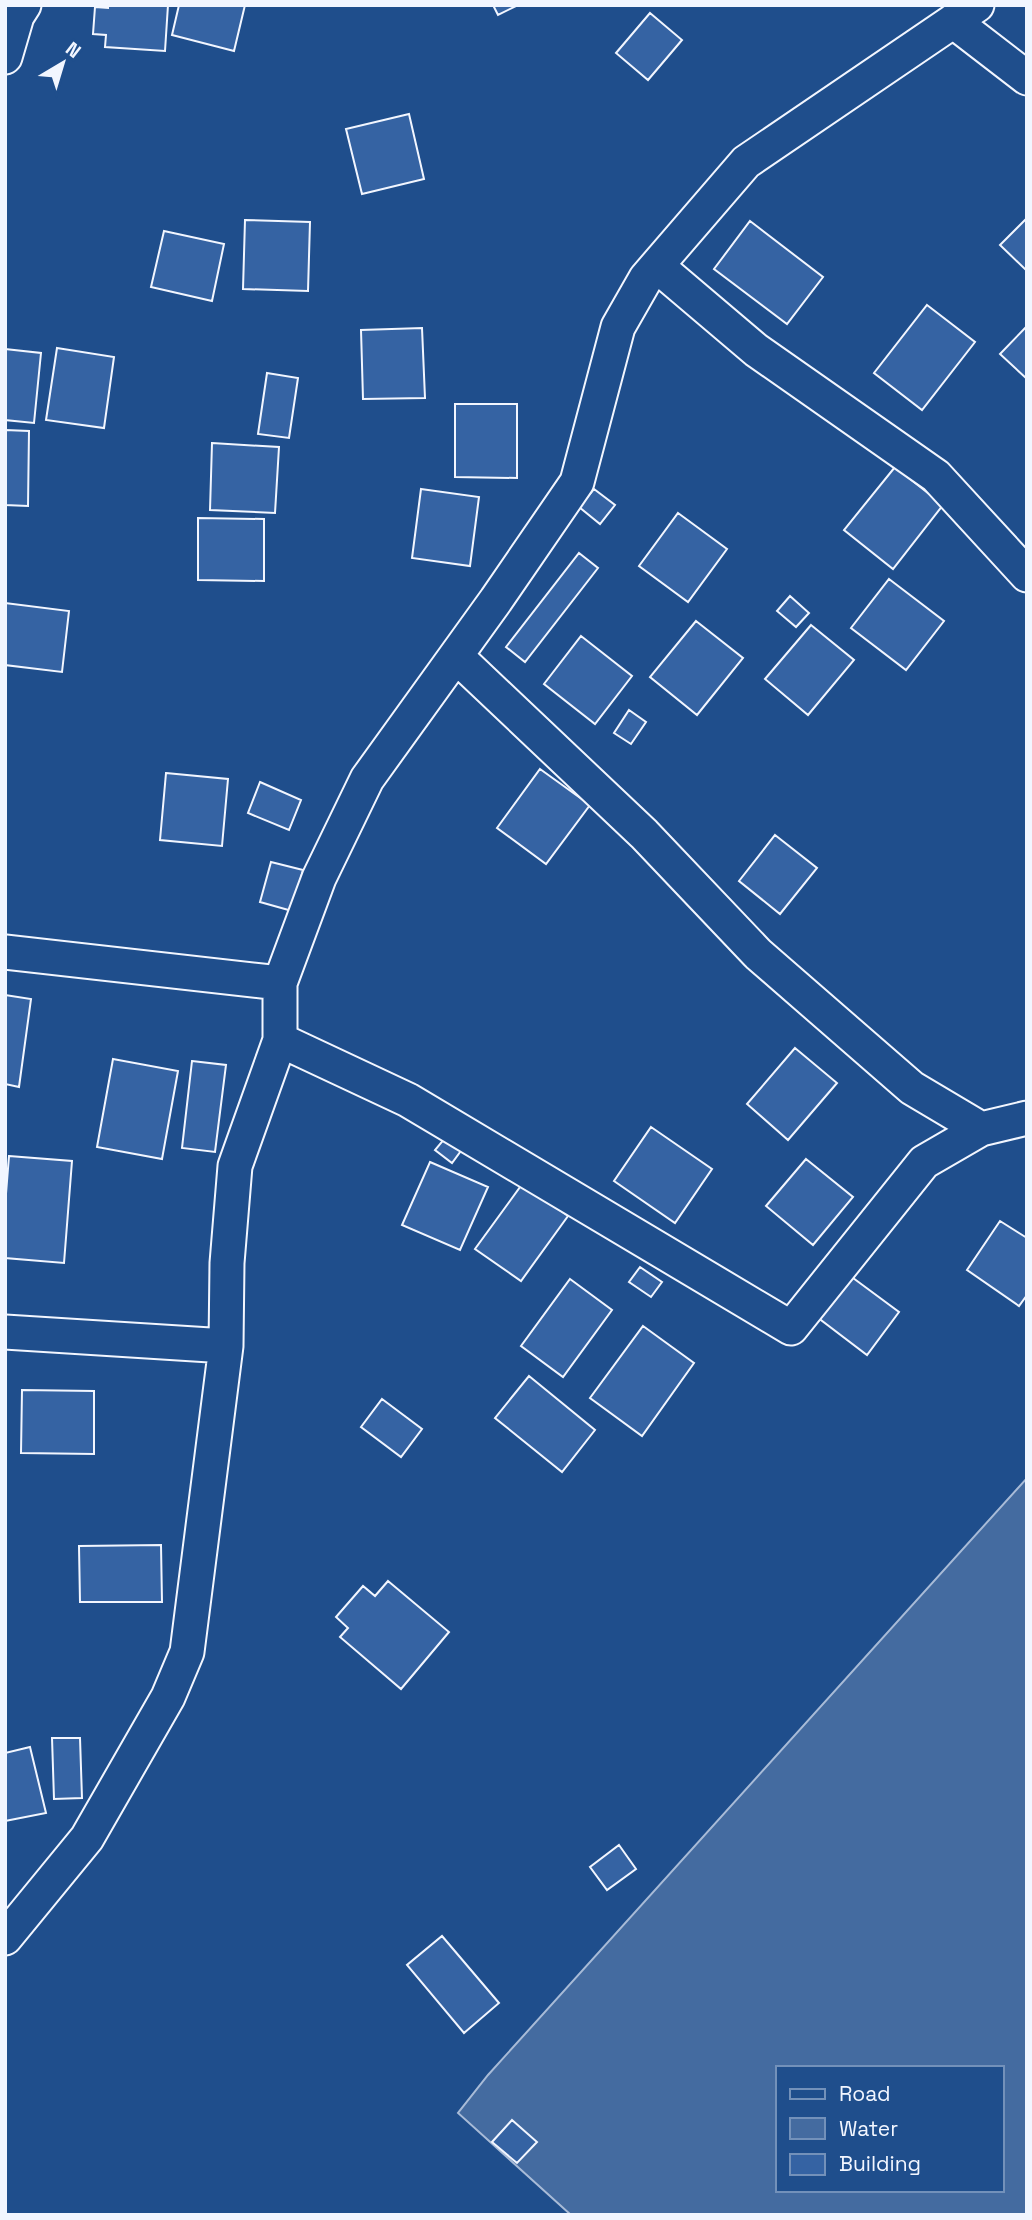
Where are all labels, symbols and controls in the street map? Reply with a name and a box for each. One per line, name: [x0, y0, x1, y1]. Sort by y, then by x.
north arrow: [28, 28, 98, 98]
text: N: [60, 36, 86, 64]
legend: [776, 2066, 1004, 2192]
text: Road: [839, 2080, 891, 2107]
text: Water: [839, 2115, 898, 2142]
text: Building: [839, 2150, 921, 2177]

